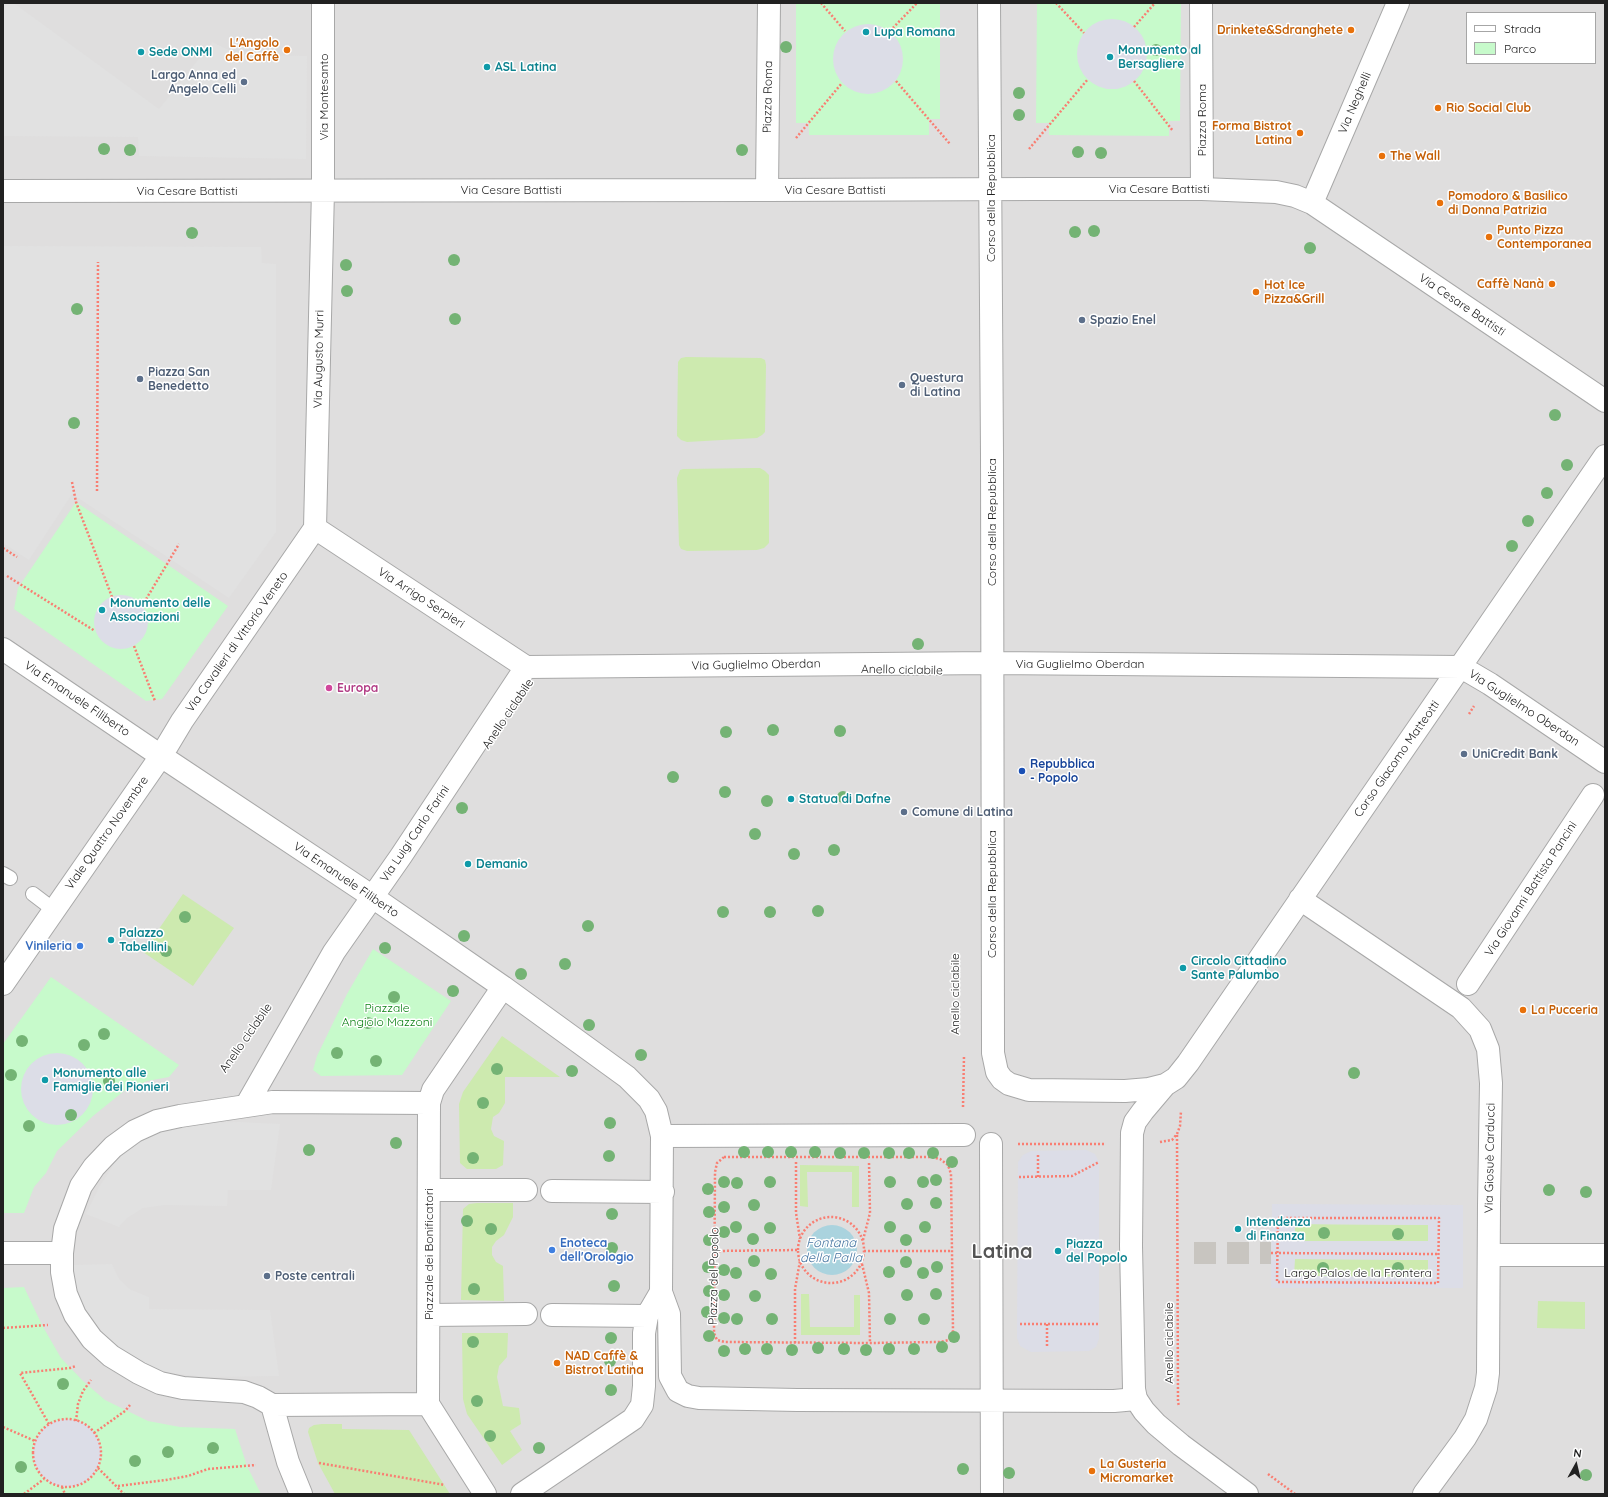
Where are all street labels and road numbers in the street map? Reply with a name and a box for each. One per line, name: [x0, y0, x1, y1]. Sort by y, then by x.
street label: Via Montesanto: [317, 53, 331, 141]
street label: Piazza Roma: [760, 61, 776, 133]
street label: Via Neghelli: [1336, 70, 1374, 136]
street label: Piazza Roma: [1195, 84, 1209, 156]
street label: Corso della Repubblica: [984, 134, 998, 262]
street label: Via Cesare Battisti: [1108, 182, 1210, 196]
street label: Via Cesare Battisti: [460, 183, 562, 197]
street label: Via Cesare Battisti: [784, 183, 886, 197]
street label: Via Cesare Battisti: [136, 184, 238, 198]
street label: Via Cesare Battisti: [1416, 271, 1508, 339]
street label: Via Augusto Murri: [311, 310, 327, 408]
street label: Corso della Repubblica: [985, 458, 999, 586]
street label: Via Arrigo Serpieri: [375, 565, 467, 631]
street label: Via Cavalieri di Vittorio Veneto: [183, 569, 291, 715]
street label: Via Guglielmo Oberdan: [691, 657, 821, 673]
street label: Via Guglielmo Oberdan: [1015, 657, 1145, 671]
street label: Via Emanuele Filiberto: [22, 658, 132, 740]
street label: Anello ciclabile: [861, 662, 943, 678]
street label: Via Guglielmo Oberdan: [1466, 667, 1582, 749]
street label: Anello ciclabile: [479, 676, 537, 752]
street label: Corso Giacomo Matteotti: [1351, 698, 1443, 820]
street label: Viale Quattro Novembre: [62, 773, 152, 893]
street label: Via Luigi Carlo Farini: [377, 783, 453, 885]
street label: Via Giovanni Battista Pancini: [1482, 819, 1580, 959]
street label: Corso della Repubblica: [985, 830, 999, 958]
street label: Via Emanuele Filiberto: [291, 839, 401, 921]
street label: Anello ciclabile: [948, 953, 962, 1035]
street label: Anello ciclabile: [217, 1000, 275, 1076]
street label: Via Giosuè Carducci: [1482, 1103, 1498, 1213]
street label: Piazzale dei Bonificatori: [422, 1188, 436, 1320]
street label: Piazza del Popolo: [706, 1227, 722, 1325]
street label: Largo Palos de la Frontera: [1284, 1266, 1432, 1280]
street label: Anello ciclabile: [1162, 1302, 1176, 1384]

